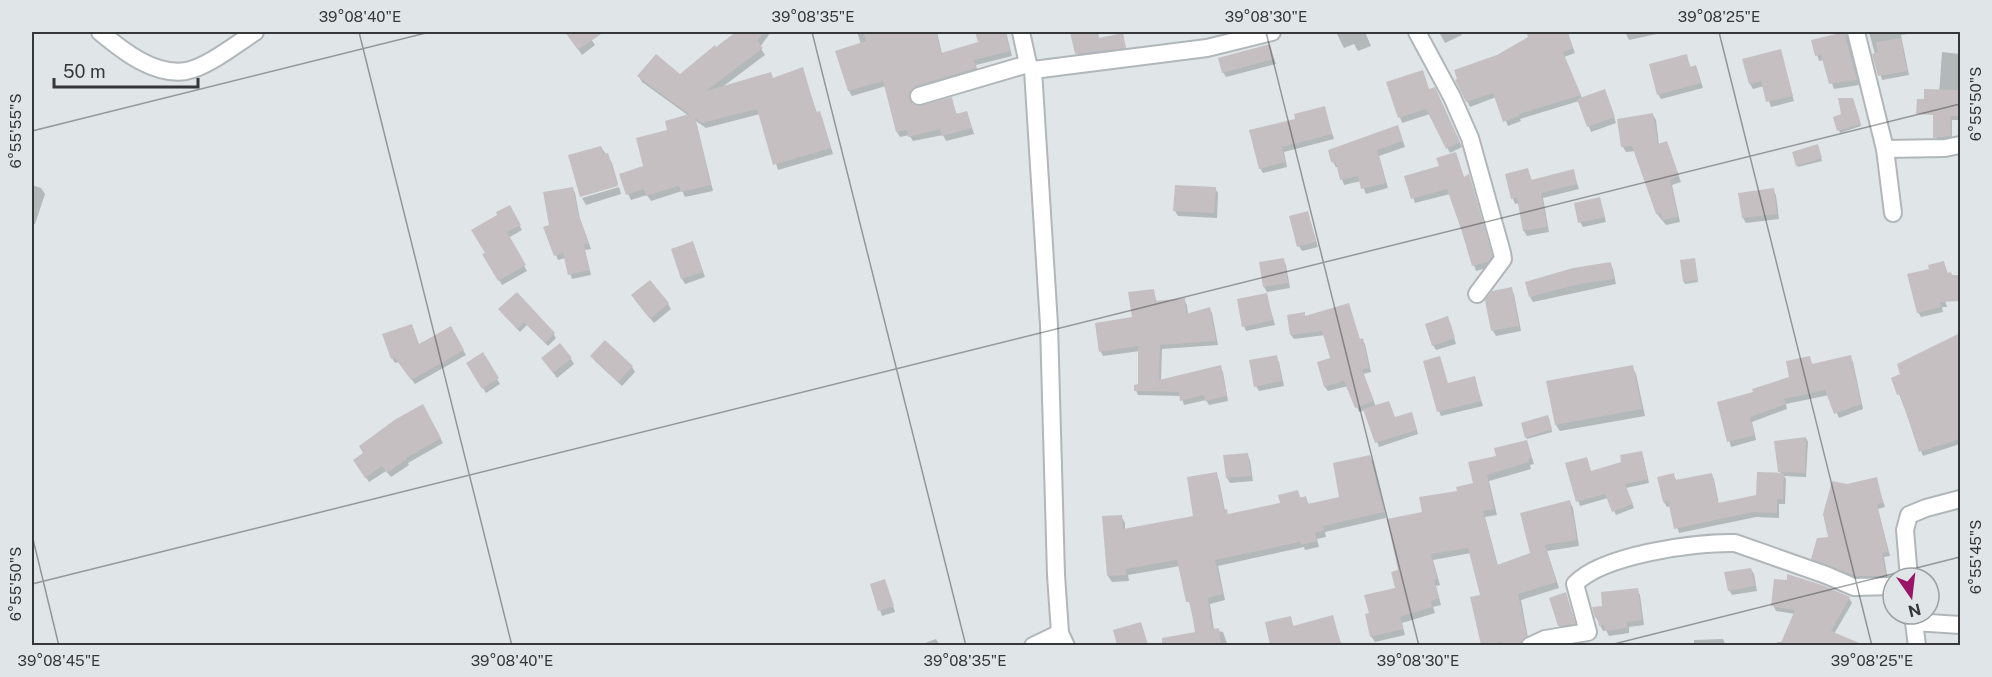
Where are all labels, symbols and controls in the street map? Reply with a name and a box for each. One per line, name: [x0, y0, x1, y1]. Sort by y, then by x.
text: 39°08'40"E: [319, 8, 401, 25]
text: 39°08'35"E: [772, 8, 854, 25]
text: 39°08'30"E: [1225, 8, 1307, 25]
text: 39°08'25"E: [1678, 8, 1760, 25]
scale bar: [54, 51, 198, 89]
text: 50 m: [63, 61, 106, 82]
text: 6°55'50"S: [1967, 67, 1984, 141]
text: 6°55'55"S: [7, 94, 24, 168]
text: 6°55'45"S: [1967, 520, 1984, 594]
text: 6°55'50"S: [7, 547, 24, 621]
north arrow: [1881, 566, 1941, 626]
text: N: [1906, 599, 1923, 621]
text: 39°08'45"E: [18, 652, 100, 669]
text: 39°08'40"E: [471, 652, 553, 669]
text: 39°08'35"E: [924, 652, 1006, 669]
text: 39°08'30"E: [1377, 652, 1459, 669]
text: 39°08'25"E: [1831, 652, 1913, 669]

